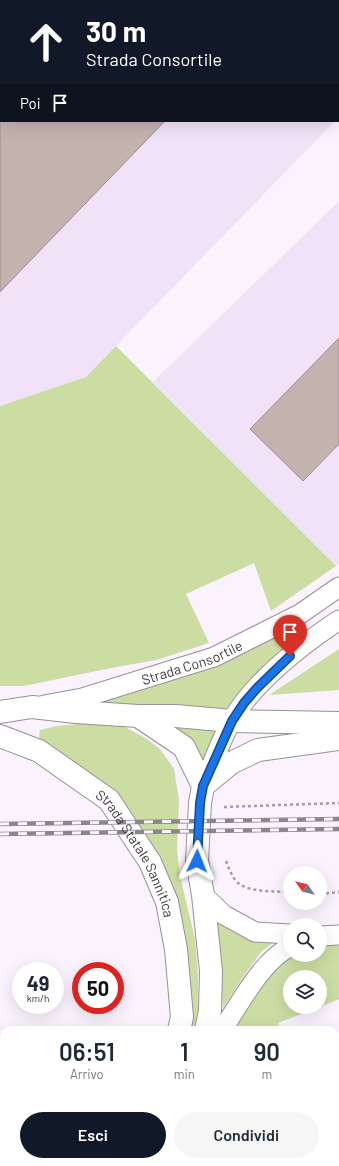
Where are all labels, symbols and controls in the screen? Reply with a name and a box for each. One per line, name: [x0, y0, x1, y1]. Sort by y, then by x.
text: 30 m: [86, 14, 146, 48]
icon: ahead: [20, 16, 72, 68]
text: Strada Consortile: [86, 48, 222, 70]
icon: arrive: [49, 92, 71, 114]
text: Poi: [20, 94, 41, 112]
pin: [273, 615, 307, 656]
icon: arrive: [279, 621, 301, 643]
street label: Strada Consortile: [139, 636, 245, 688]
street label: Strada Statale Sannitica: [93, 785, 178, 919]
position arrow: [176, 840, 218, 882]
north arrow: [283, 866, 327, 910]
map controls: [283, 866, 327, 1014]
button: search: [283, 918, 327, 962]
speed limit sign: 50: [72, 962, 124, 1014]
button: layers: [283, 970, 327, 1014]
text: 49: [27, 971, 49, 995]
text: km/h: [27, 992, 49, 1004]
text: 06:51: [59, 1037, 115, 1066]
text: 1: [180, 1037, 188, 1066]
text: 90: [254, 1037, 280, 1066]
text: Arrivo: [70, 1066, 104, 1082]
text: min: [174, 1066, 195, 1082]
text: m: [261, 1066, 272, 1082]
button: Esci: [20, 1112, 166, 1158]
button: Condividi: [174, 1112, 319, 1158]

